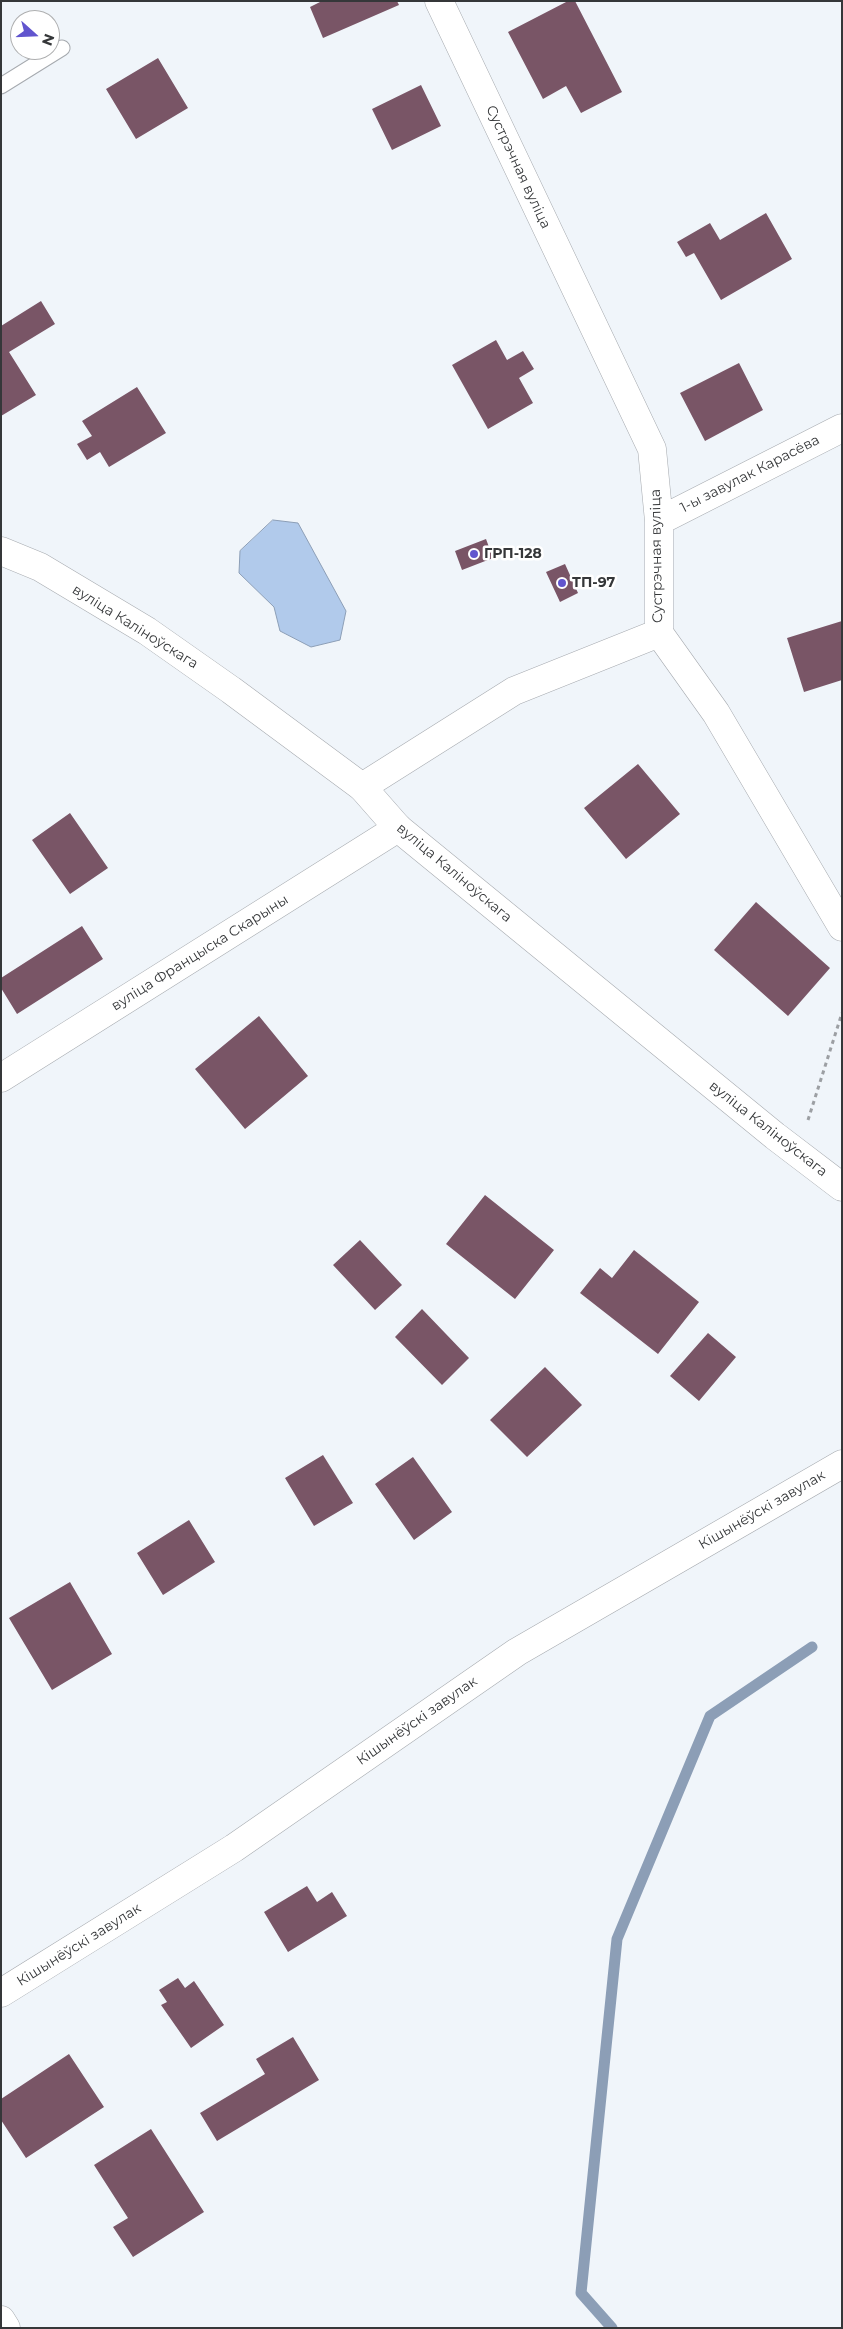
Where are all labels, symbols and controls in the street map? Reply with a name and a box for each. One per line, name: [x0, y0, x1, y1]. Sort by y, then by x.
north arrow: [10, 10, 60, 60]
text: N: [38, 31, 59, 48]
street label: Сустрэчная вуліца: [482, 103, 554, 231]
street label: 1-ы завулак Карасёва: [678, 432, 822, 516]
street label: Сустрэчная вуліца: [647, 489, 667, 623]
place label: ГРП-128: [484, 546, 542, 562]
marker: ГРП-128: [468, 548, 480, 560]
place label: ТП-97: [572, 575, 615, 591]
marker: ТП-97: [556, 577, 568, 589]
street label: вуліца Каліноўскага: [69, 581, 201, 673]
street label: вуліца Каліноўскага: [393, 820, 515, 926]
street label: вуліца Францыска Скарыны: [108, 891, 292, 1015]
street label: вуліца Каліноўскага: [706, 1078, 830, 1180]
street label: Кішынёўскі завулак: [696, 1467, 828, 1553]
street label: Кішынёўскі завулак: [353, 1673, 481, 1769]
street label: Кішынёўскі завулак: [14, 1900, 144, 1990]

